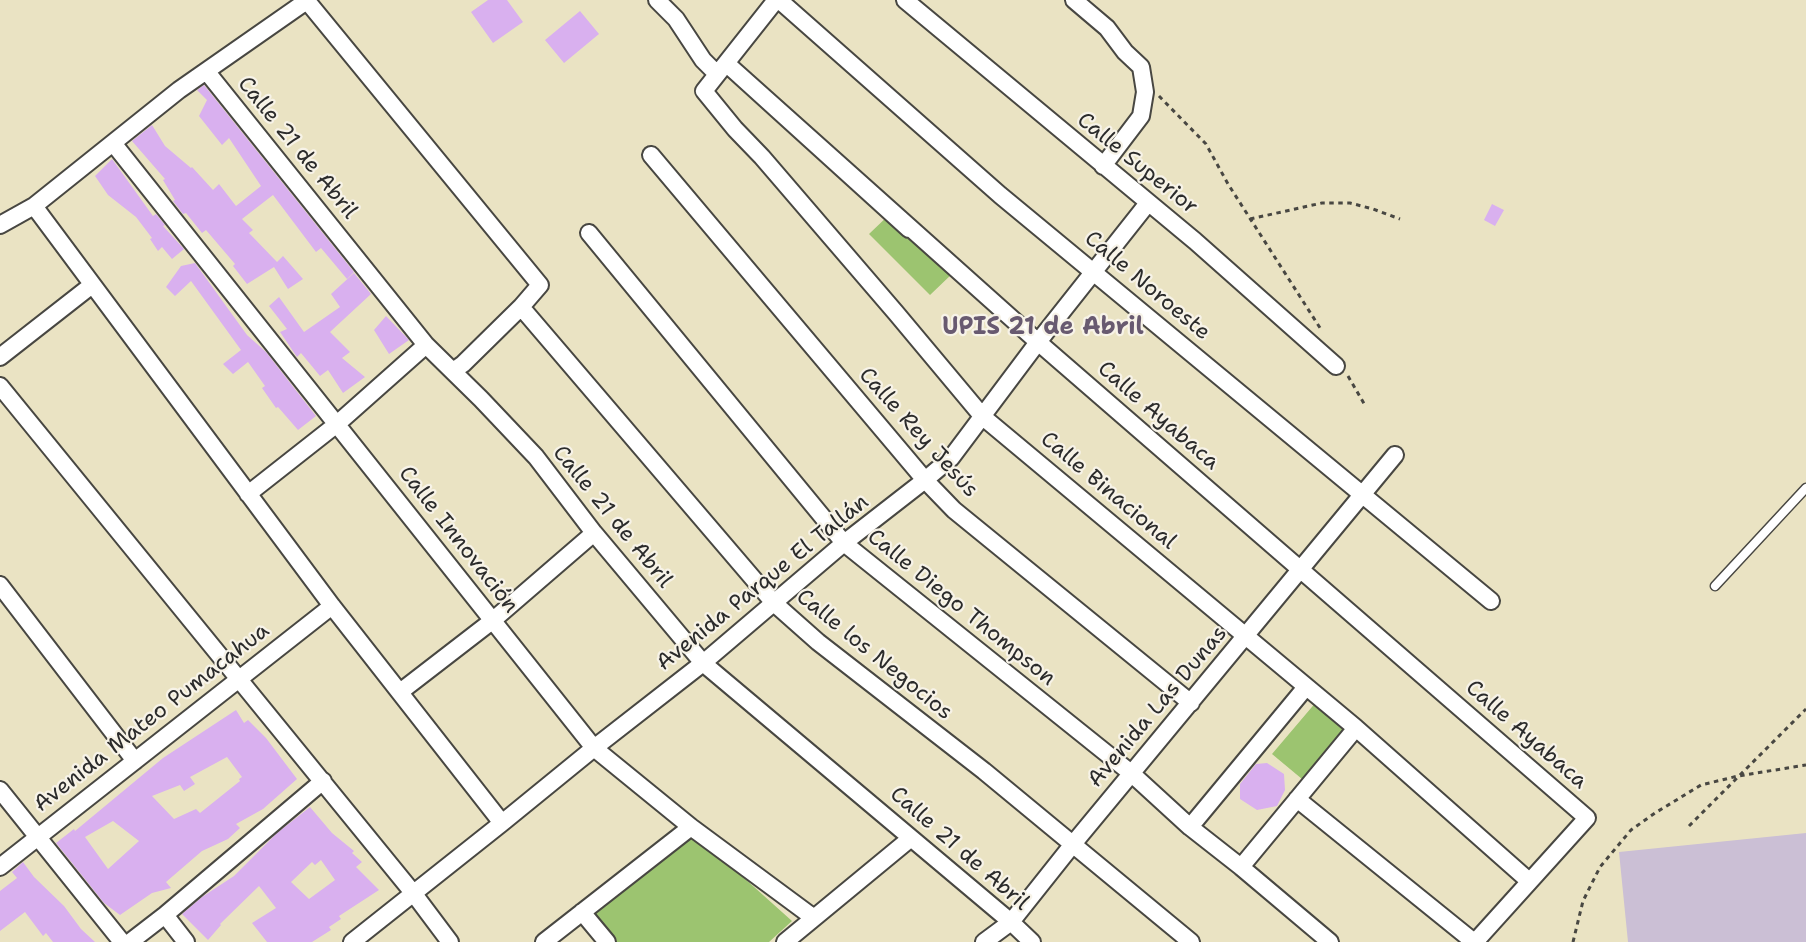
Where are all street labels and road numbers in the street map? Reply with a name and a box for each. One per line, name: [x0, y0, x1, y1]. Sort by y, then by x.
street label: Calle 21 de Abril: [231, 71, 363, 225]
street label: Calle Superior: [1071, 107, 1203, 221]
street label: Calle Noroeste: [1079, 226, 1215, 346]
street label: Calle Ayabaca: [1092, 356, 1224, 476]
street label: Calle Rey Jesús: [853, 363, 983, 503]
street label: Calle Binacional: [1035, 427, 1181, 555]
street label: Calle 21 de Abril: [546, 440, 678, 594]
street label: Calle Innovación: [392, 461, 524, 619]
street label: Avenida Parque El Tallán: [652, 489, 874, 677]
street label: Calle Diego Thompson: [862, 524, 1060, 692]
street label: Calle los Negocios: [791, 584, 957, 726]
street label: Avenida Mateo Pumacahua: [29, 618, 275, 818]
street label: Avenida Las Dunas: [1083, 621, 1233, 793]
street label: Calle Ayabaca: [1460, 675, 1592, 795]
street label: Calle 21 de Abril: [884, 781, 1034, 917]

